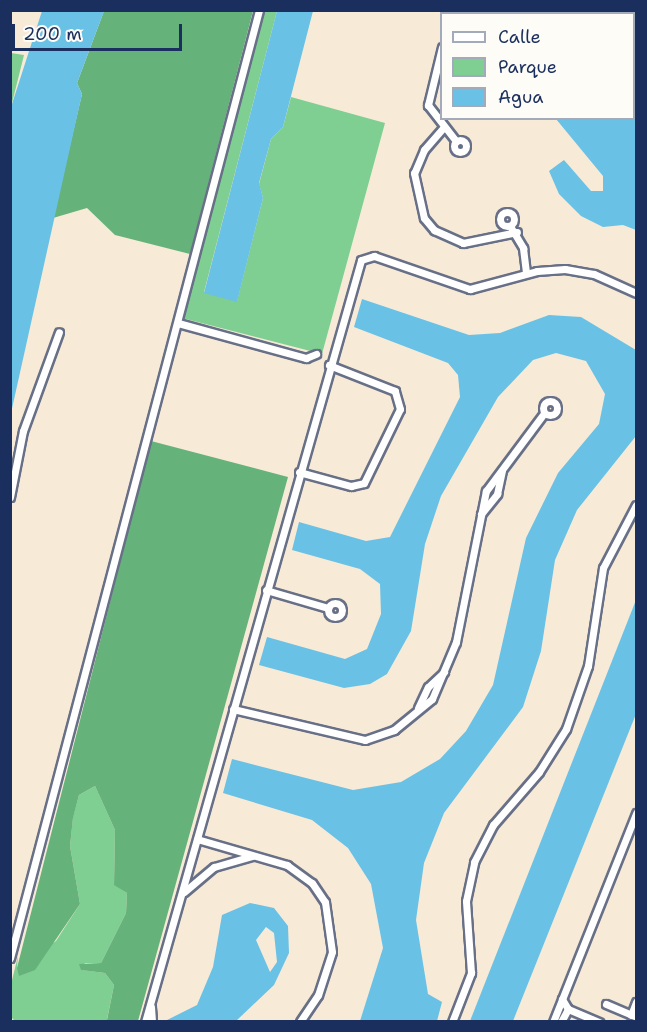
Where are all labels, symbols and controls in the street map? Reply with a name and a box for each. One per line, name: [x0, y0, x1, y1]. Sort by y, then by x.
scale bar: [15, 12, 184, 50]
legend: [440, 12, 635, 120]
text: 200 m: [23, 22, 82, 46]
text: Calle: [498, 25, 541, 49]
text: Parque: [498, 55, 557, 79]
text: Agua: [498, 85, 543, 109]

